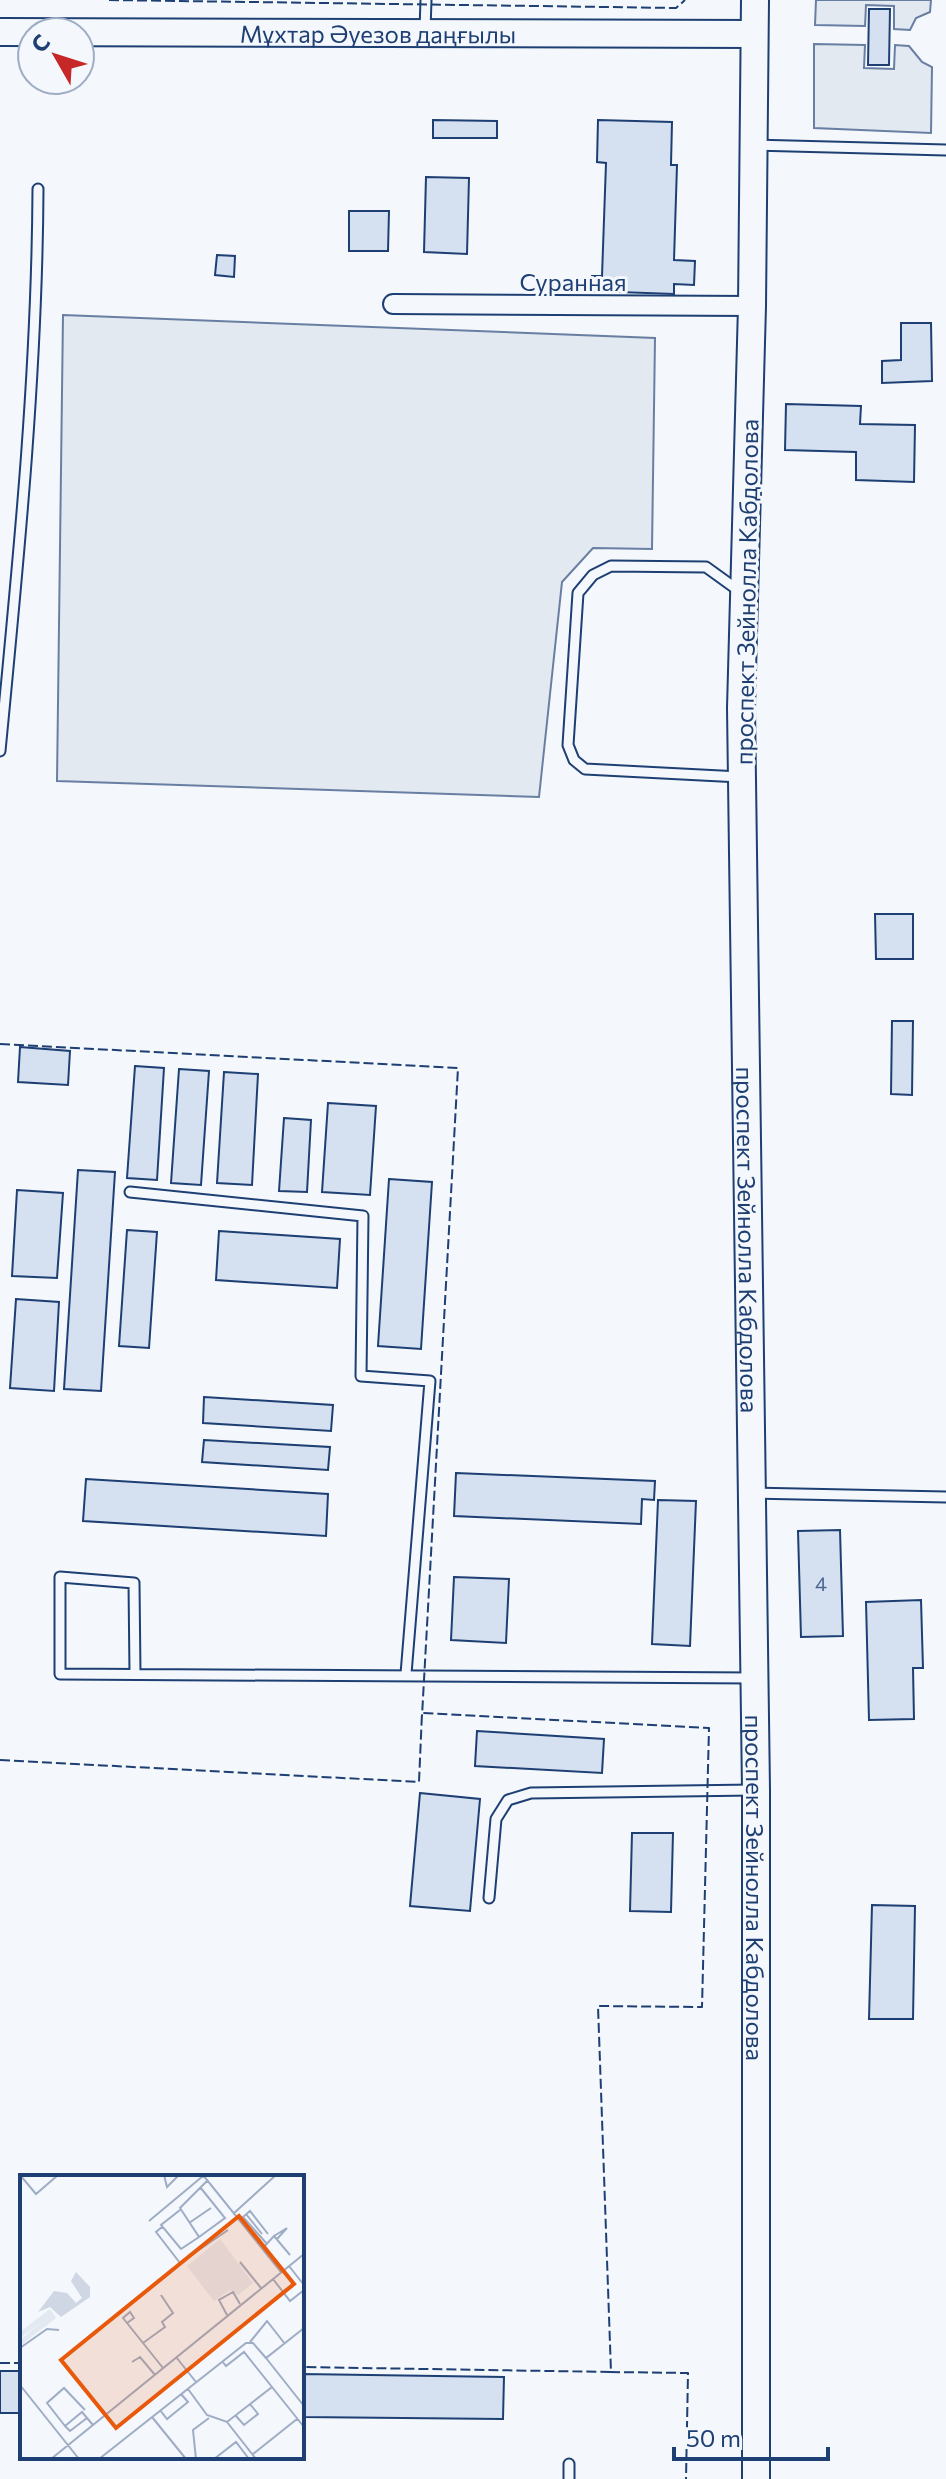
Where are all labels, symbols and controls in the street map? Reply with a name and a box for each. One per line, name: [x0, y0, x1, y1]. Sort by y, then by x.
north arrow: [16, 16, 96, 96]
street label: Мұхтар Әуезов даңғылы: [240, 18, 516, 48]
text: С: [25, 29, 55, 57]
street label: Суранная: [519, 267, 627, 296]
street label: проспект Зейнолла Кабдолова: [728, 419, 764, 765]
street label: проспект Зейнолла Кабдолова: [731, 1066, 765, 1413]
house number: 4: [815, 1571, 827, 1595]
street label: проспект Зейнолла Кабдолова: [740, 1714, 771, 2061]
inset map: [20, 2175, 304, 2459]
scale bar: [674, 2411, 828, 2461]
text: 50 m: [686, 2423, 741, 2452]

